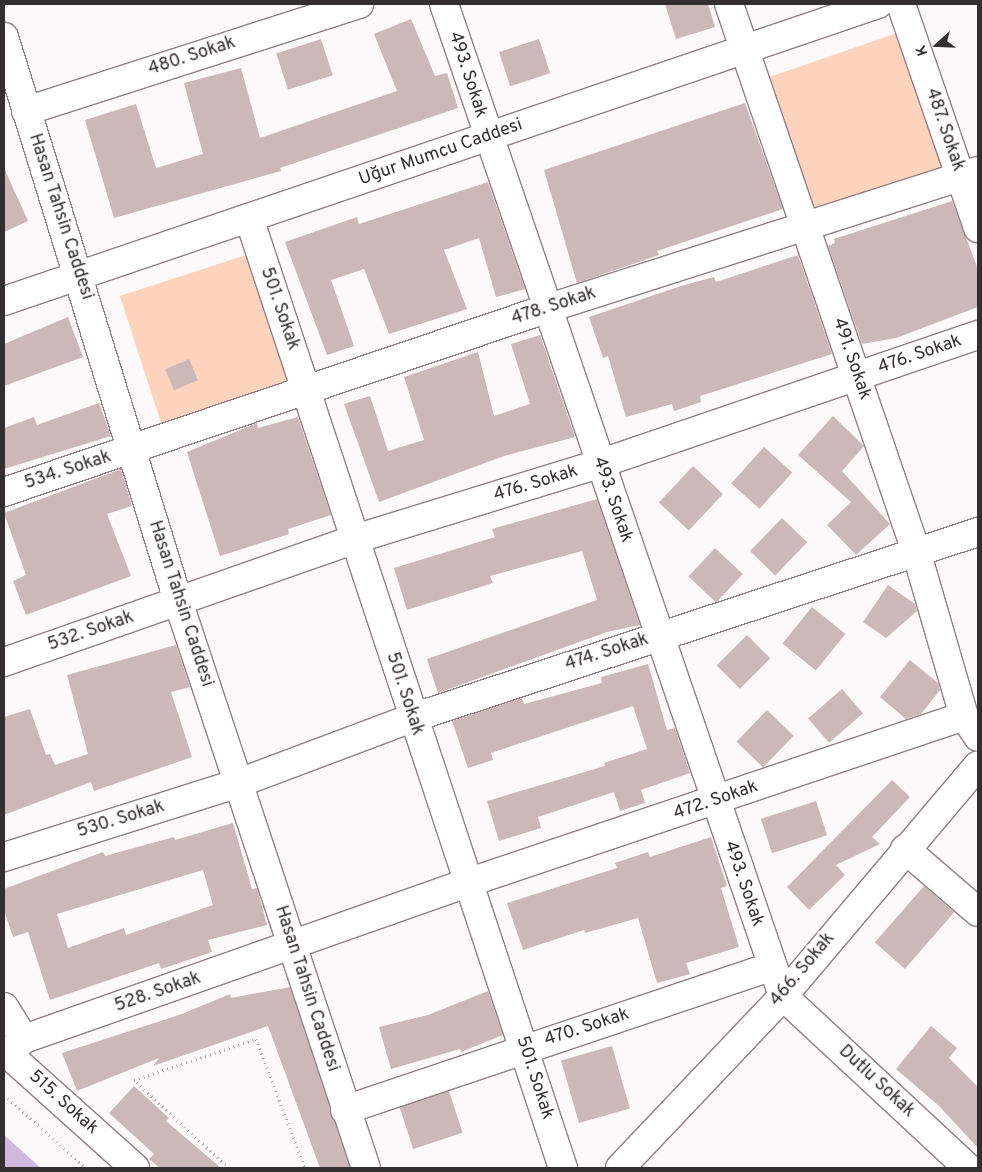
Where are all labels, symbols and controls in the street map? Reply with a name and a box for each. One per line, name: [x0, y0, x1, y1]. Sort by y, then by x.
north arrow: [912, 20, 962, 70]
street label: 493. Sokak: [443, 29, 491, 121]
street label: 480. Sokak: [146, 33, 238, 81]
text: K: [913, 43, 932, 58]
street label: 487. Sokak: [920, 86, 968, 174]
street label: Uğur Mumcu Caddesi: [356, 115, 526, 191]
street label: Hasan Tahsin Caddesi: [23, 131, 97, 303]
street label: 501. Sokak: [255, 265, 303, 353]
street label: 478. Sokak: [509, 283, 599, 331]
street label: 491. Sokak: [827, 315, 875, 403]
street label: 476. Sokak: [875, 331, 965, 379]
street label: 534. Sokak: [22, 447, 114, 495]
street label: 493. Sokak: [587, 454, 637, 546]
street label: 476. Sokak: [491, 461, 581, 507]
street label: Hasan Tahsin Caddesi: [143, 518, 217, 690]
street label: 532. Sokak: [45, 607, 137, 657]
street label: 474. Sokak: [562, 629, 652, 677]
street label: 501. Sokak: [380, 650, 428, 738]
street label: 472. Sokak: [671, 776, 761, 826]
street label: 530. Sokak: [75, 796, 167, 844]
street label: 493. Sokak: [718, 838, 768, 930]
street label: Hasan Tahsin Caddesi: [269, 903, 343, 1075]
street label: 466. Sokak: [766, 929, 840, 1011]
street label: 528. Sokak: [112, 968, 204, 1018]
street label: 470. Sokak: [542, 1004, 632, 1052]
street label: 501. Sokak: [510, 1034, 558, 1122]
street label: Dutlu Sokak: [833, 1041, 919, 1123]
street label: 515. Sokak: [24, 1066, 102, 1140]

